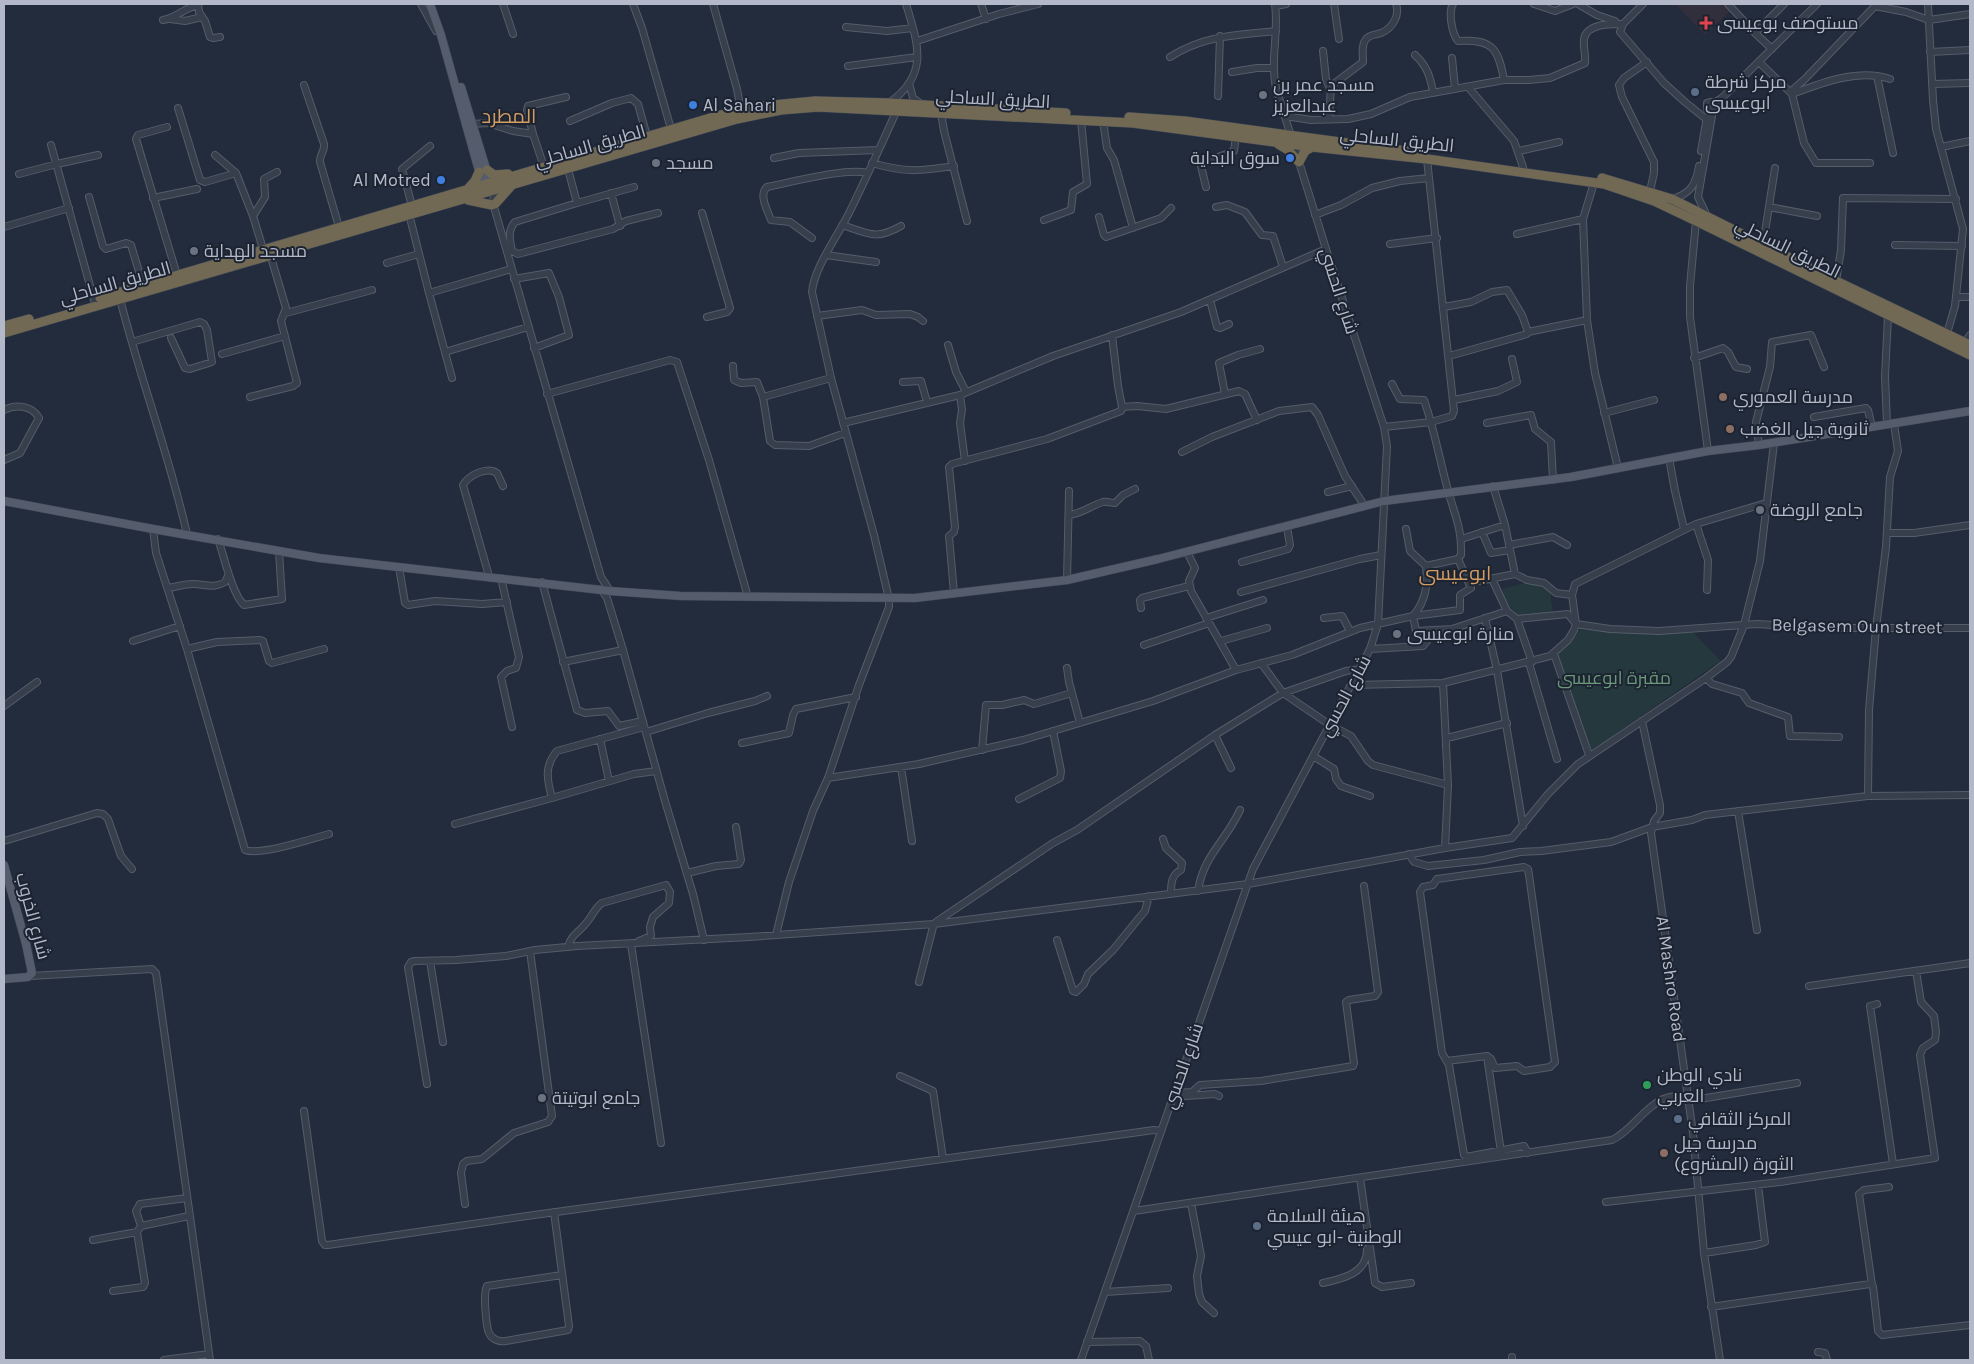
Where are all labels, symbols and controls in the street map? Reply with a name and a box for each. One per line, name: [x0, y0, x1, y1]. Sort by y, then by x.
place label: مستوصف بوعيسى: [1717, 12, 1859, 34]
marker: مستوصف بوعيسى: [1699, 16, 1713, 30]
place label: مركز شرطة ابوعيسى: [1705, 71, 1787, 114]
place label: مسجد عمر بن عبدالعزيز: [1272, 74, 1375, 117]
street label: الطريق الساحلي: [935, 85, 1051, 116]
marker: مركز شرطة ابوعيسى: [1689, 86, 1701, 98]
marker: مسجد عمر بن عبدالعزيز: [1257, 89, 1269, 101]
place label: Al Sahari: [703, 94, 776, 116]
marker: Al Sahari: [687, 99, 699, 111]
district label: المطرد: [481, 105, 537, 128]
street label: الطريق الساحلي: [532, 120, 649, 175]
street label: الطريق الساحلي: [1338, 123, 1455, 160]
place label: سوق البداية: [1190, 147, 1280, 170]
place label: مسجد: [666, 152, 714, 174]
marker: سوق البداية: [1284, 152, 1296, 164]
marker: مسجد: [650, 157, 662, 169]
place label: Al Motred: [353, 169, 431, 191]
marker: Al Motred: [435, 174, 447, 186]
street label: الطريق الساحلي: [1730, 213, 1844, 286]
place label: مسجد الهداية: [204, 240, 307, 262]
marker: مسجد الهداية: [188, 245, 200, 257]
street label: شارع الحسي: [1313, 245, 1363, 338]
street label: الطريق الساحلي: [57, 257, 174, 312]
place label: مدرسة العموري: [1733, 386, 1853, 411]
marker: مدرسة العموري: [1717, 391, 1729, 403]
place label: ثانوية جيل الغضب: [1740, 418, 1868, 440]
marker: ثانوية جيل الغضب: [1724, 423, 1736, 435]
place label: جامع الروضة: [1770, 499, 1863, 522]
marker: جامع الروضة: [1754, 504, 1766, 516]
district label: ابوعيسى: [1419, 562, 1491, 586]
street label: Belgasem Oun street: [1771, 614, 1943, 638]
place label: منارة ابوعيسى: [1407, 623, 1514, 645]
marker: منارة ابوعيسى: [1391, 628, 1403, 640]
street label: شارع الحسي: [1314, 651, 1377, 742]
park label: مقبرة ابوعيسى: [1557, 667, 1671, 689]
street label: شارع الخروب: [10, 870, 55, 962]
street label: Al Mashro Road: [1651, 914, 1691, 1044]
street label: شارع الحسي: [1158, 1020, 1210, 1113]
place label: نادي الوطن العربي: [1657, 1064, 1742, 1110]
marker: نادي الوطن العربي: [1641, 1079, 1653, 1091]
place label: جامع ابوتيتة: [552, 1087, 640, 1110]
marker: جامع ابوتيتة: [536, 1092, 548, 1104]
place label: المركز الثقافي: [1688, 1108, 1791, 1133]
marker: المركز الثقافي: [1672, 1113, 1684, 1125]
place label: مدرسة جيل الثورة (المشروع): [1674, 1132, 1794, 1176]
marker: مدرسة جيل الثورة (المشروع): [1658, 1147, 1670, 1159]
place label: هيئة السلامة الوطنية -ابو عيسي: [1267, 1205, 1402, 1250]
marker: هيئة السلامة الوطنية -ابو عيسي: [1251, 1220, 1263, 1232]

